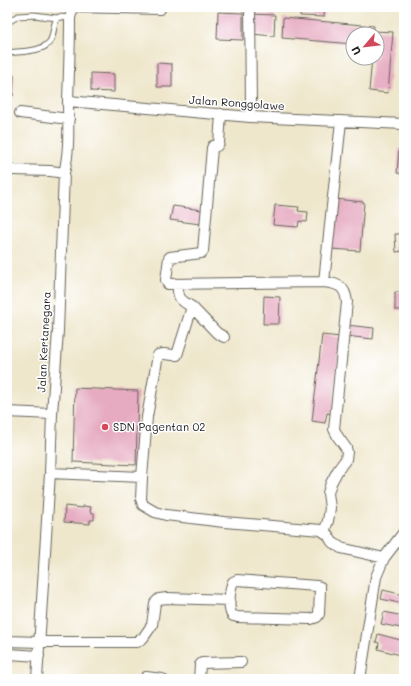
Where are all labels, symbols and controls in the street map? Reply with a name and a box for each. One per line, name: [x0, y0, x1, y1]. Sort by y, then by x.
north arrow: [345, 26, 385, 66]
text: U: [347, 44, 364, 58]
street label: Jalan Ronggolawe: [189, 92, 286, 113]
street label: Jalan Kertanegara: [33, 291, 54, 393]
place label: SDN Pagentan 02: [113, 419, 205, 434]
marker: SDN Pagentan 02: [100, 422, 110, 432]

